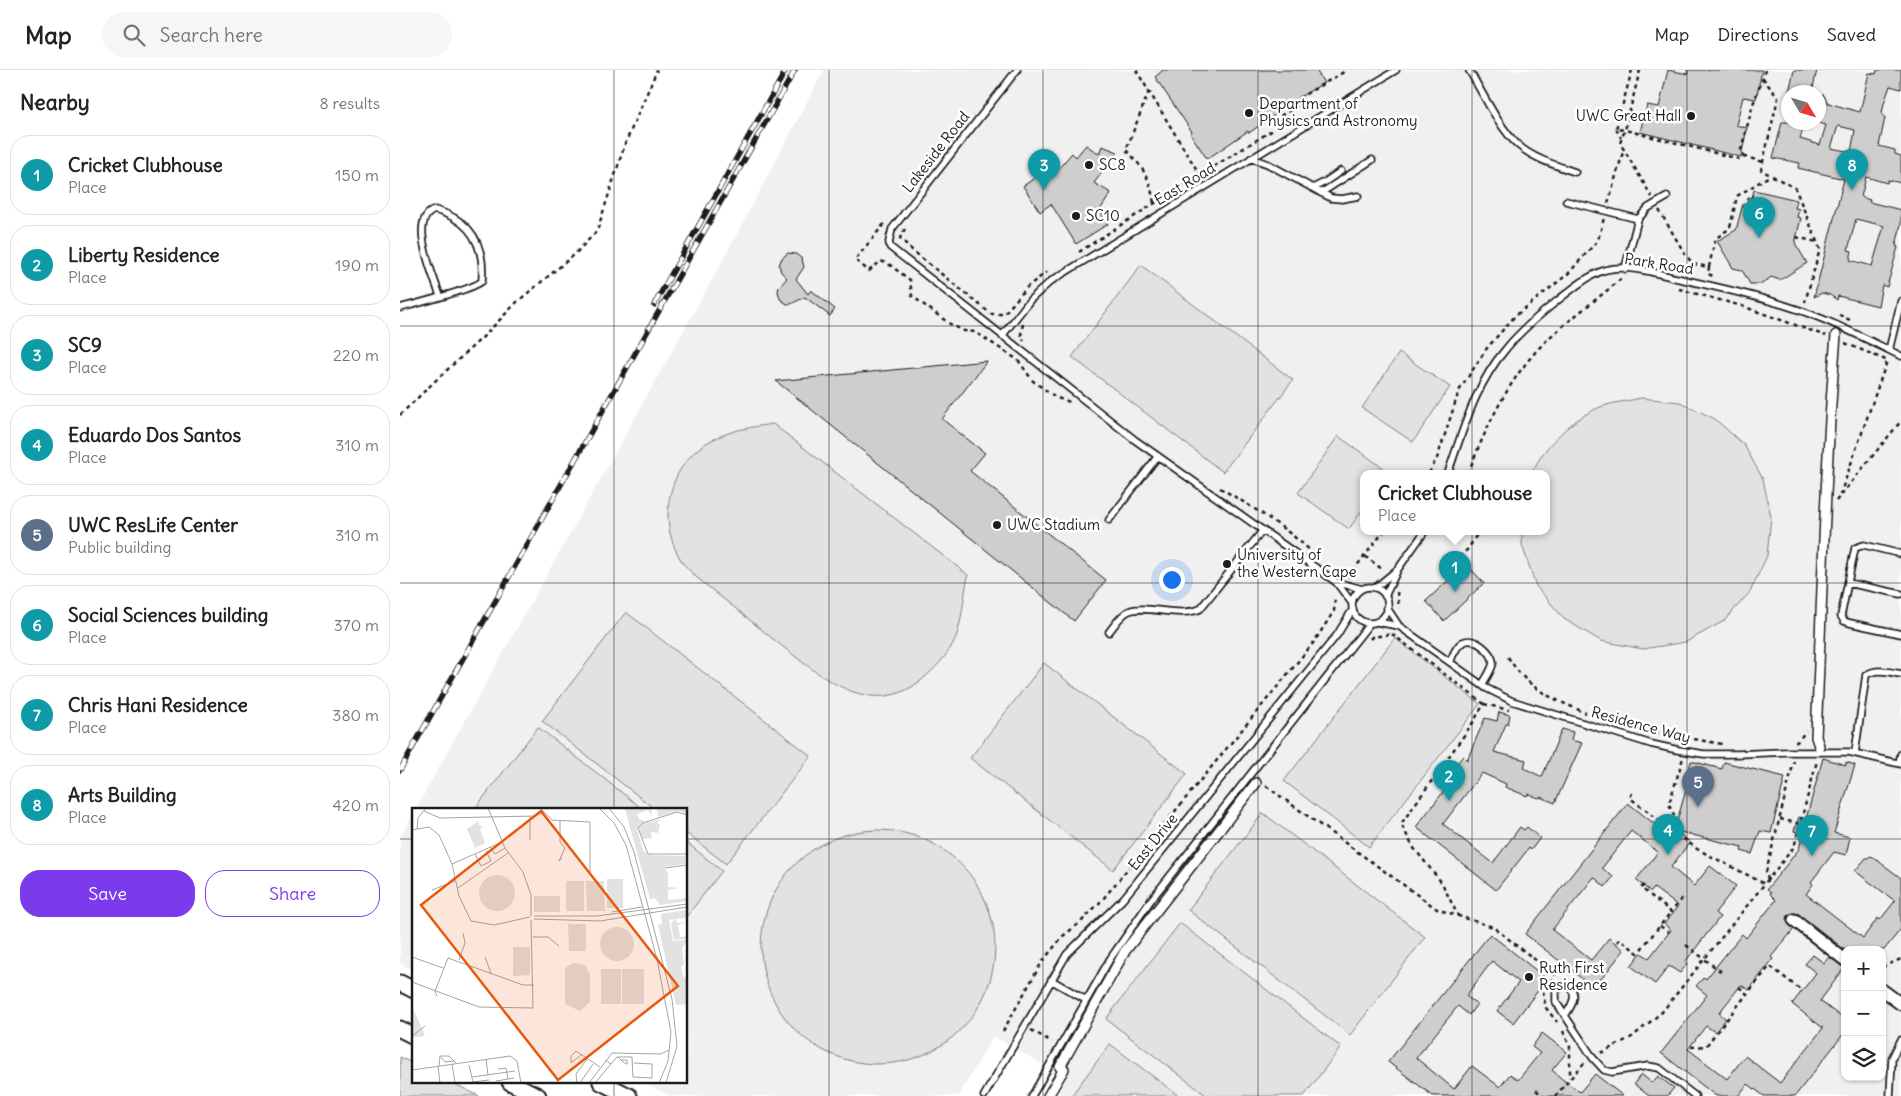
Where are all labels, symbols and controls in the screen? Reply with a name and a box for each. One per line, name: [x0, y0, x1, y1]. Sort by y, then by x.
search box: [102, 12, 452, 57]
text: Map: [25, 20, 72, 50]
icon: search: [120, 21, 148, 49]
text: Search here: [160, 23, 263, 47]
text: Map: [1654, 23, 1689, 46]
text: Directions: [1717, 23, 1799, 46]
text: Saved: [1827, 23, 1876, 46]
north arrow: [1781, 85, 1826, 130]
text: Nearby: [20, 89, 90, 116]
text: 8 results: [319, 93, 380, 113]
place label: Department of Physics and Astronomy: [1259, 94, 1418, 130]
place label: UWC Great Hall: [1576, 106, 1681, 125]
street label: Lakeside Road: [898, 107, 973, 196]
marker: Department of Physics and Astronomy: [1243, 107, 1255, 119]
marker: UWC Great Hall: [1685, 110, 1697, 122]
pin: 3: [1028, 149, 1060, 190]
pin: 8: [1836, 149, 1868, 190]
text: Cricket Clubhouse: [68, 153, 223, 177]
place label: SC8: [1099, 155, 1126, 174]
street label: East Road: [1151, 158, 1219, 209]
marker: SC8: [1083, 159, 1095, 171]
text: 1: [34, 165, 40, 185]
text: 150 m: [335, 165, 379, 185]
text: Place: [68, 177, 107, 197]
pin: 6: [1743, 197, 1775, 238]
place label: SC10: [1086, 206, 1120, 225]
marker: SC10: [1070, 210, 1082, 222]
text: Liberty Residence: [68, 243, 220, 267]
street label: Park Road: [1623, 249, 1695, 278]
text: 2: [33, 255, 41, 275]
text: 190 m: [335, 255, 379, 275]
text: Place: [68, 267, 107, 287]
text: SC9: [68, 333, 102, 357]
text: 3: [32, 345, 42, 365]
text: 220 m: [333, 345, 379, 365]
text: Place: [68, 357, 107, 377]
text: Eduardo Dos Santos: [68, 423, 241, 447]
text: 4: [32, 435, 42, 455]
text: 310 m: [335, 435, 379, 455]
text: Place: [68, 447, 107, 467]
popup: [1360, 470, 1550, 535]
text: Cricket Clubhouse: [1378, 481, 1532, 505]
text: Place: [1378, 505, 1416, 525]
text: UWC ResLife Center: [68, 513, 238, 537]
place label: UWC Stadium: [1007, 515, 1100, 534]
marker: UWC Stadium: [991, 519, 1003, 531]
text: 5: [32, 525, 42, 545]
text: 310 m: [335, 525, 379, 545]
text: Public building: [68, 537, 171, 557]
place label: University of the Western Cape: [1237, 545, 1357, 581]
pin: 1: [1439, 551, 1471, 592]
marker: University of the Western Cape: [1221, 558, 1233, 570]
your location: [1159, 567, 1185, 593]
text: Social Sciences building: [68, 603, 268, 627]
text: 6: [32, 615, 42, 635]
text: 370 m: [334, 615, 379, 635]
text: Place: [68, 627, 107, 647]
text: Chris Hani Residence: [68, 693, 248, 717]
street label: Residence Way: [1589, 702, 1693, 747]
text: 7: [33, 705, 41, 725]
text: 380 m: [332, 705, 379, 725]
text: Place: [68, 717, 107, 737]
pin: 2: [1433, 760, 1465, 801]
pin: 5: [1682, 766, 1714, 807]
text: Arts Building: [68, 783, 177, 807]
text: 8: [32, 795, 42, 815]
text: 420 m: [333, 795, 379, 815]
text: Place: [68, 807, 107, 827]
inset map: [412, 808, 688, 1084]
street label: East Drive: [1124, 809, 1181, 874]
pin: 4: [1652, 814, 1684, 855]
pin: 7: [1796, 815, 1828, 856]
button: Save: [20, 870, 195, 917]
button: Share: [205, 870, 380, 917]
map controls: [1841, 946, 1886, 1081]
button: +: [1841, 946, 1886, 991]
place label: Ruth First Residence: [1539, 958, 1607, 994]
marker: Ruth First Residence: [1523, 971, 1535, 983]
button: −: [1841, 991, 1886, 1036]
button: layers: [1841, 1036, 1886, 1081]

